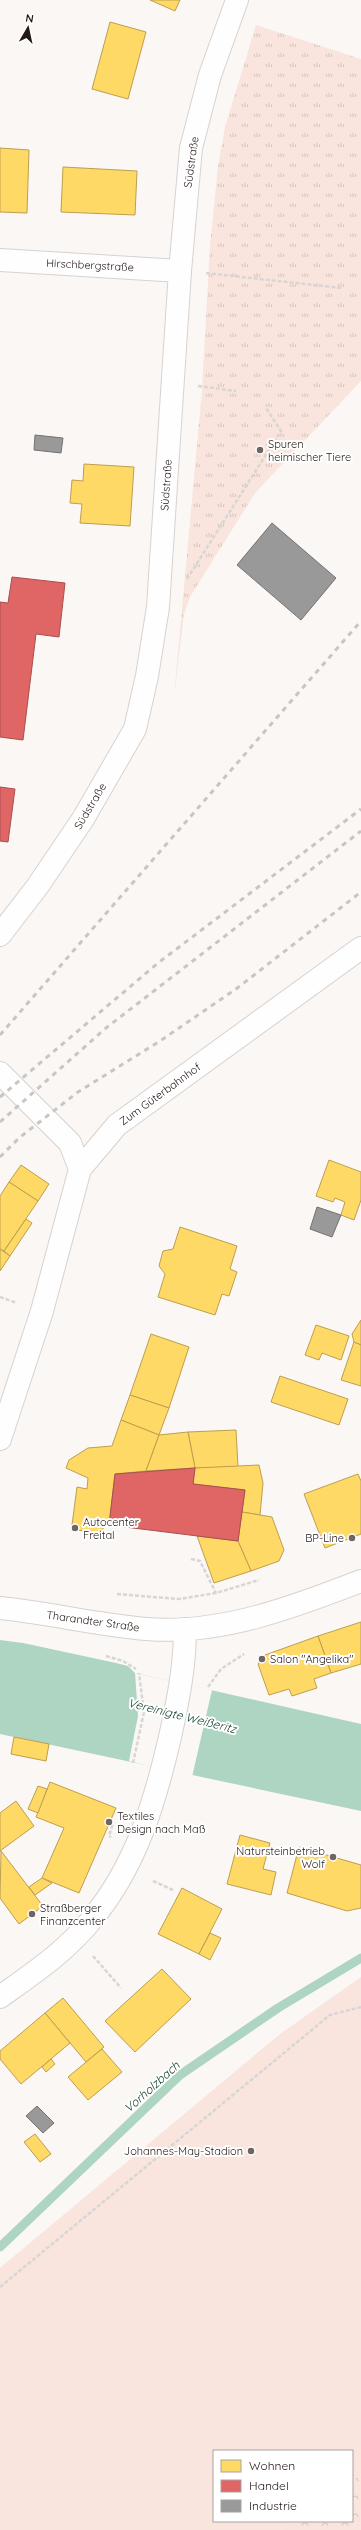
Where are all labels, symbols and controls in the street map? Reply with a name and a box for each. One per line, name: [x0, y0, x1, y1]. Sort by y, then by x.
north arrow: [8, 8, 48, 48]
text: N: [24, 11, 35, 26]
street label: Südstraße: [180, 135, 202, 189]
street label: Hirschbergstraße: [46, 256, 134, 274]
place label: Spuren heimischer Tiere: [268, 437, 351, 464]
marker: Spuren heimischer Tiere: [255, 445, 265, 455]
street label: Südstraße: [157, 459, 175, 511]
street label: Südstraße: [71, 780, 109, 832]
street label: Zum Güterbahnhof: [117, 1060, 203, 1128]
place label: Autocenter Freital: [83, 1515, 140, 1542]
marker: Autocenter Freital: [70, 1523, 80, 1533]
place label: BP-Line: [305, 1531, 344, 1545]
marker: BP-Line: [347, 1533, 357, 1543]
street label: Tharandter Straße: [45, 1608, 141, 1634]
place label: Salon "Angelika": [270, 1652, 353, 1666]
marker: Salon "Angelika": [257, 1654, 267, 1664]
water label: Vereinigte Weißeritz: [126, 1695, 239, 1737]
place label: Textiles Design nach Maß: [117, 1809, 206, 1836]
marker: Textiles Design nach Maß: [104, 1817, 114, 1827]
place label: Natursteinbetrieb Wolf: [236, 1844, 325, 1871]
marker: Natursteinbetrieb Wolf: [328, 1852, 338, 1862]
place label: Straßberger Finanzcenter: [40, 1901, 106, 1928]
marker: Straßberger Finanzcenter: [27, 1909, 37, 1919]
water label: Vorholzbach: [121, 2058, 183, 2116]
place label: Johannes-May-Stadion: [124, 2144, 243, 2158]
marker: Johannes-May-Stadion: [246, 2146, 256, 2156]
legend: [213, 2450, 353, 2522]
text: Wohnen: [249, 2458, 295, 2473]
text: Handel: [249, 2478, 289, 2493]
text: Industrie: [249, 2498, 297, 2513]

